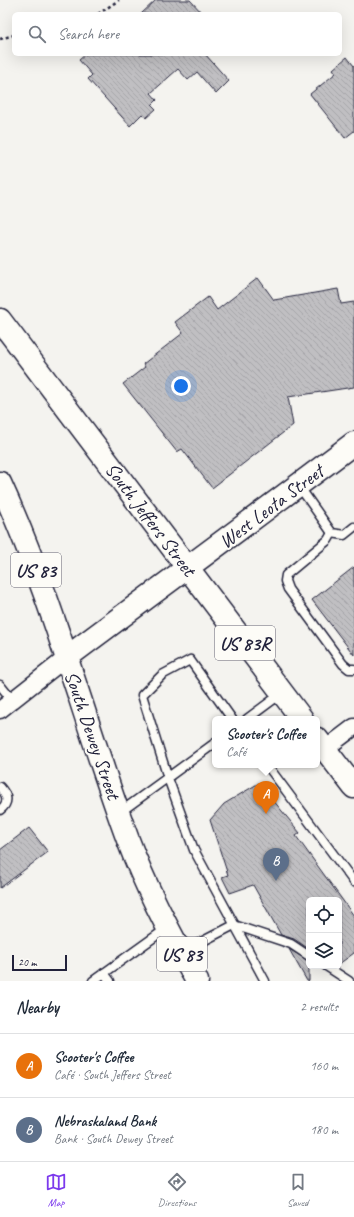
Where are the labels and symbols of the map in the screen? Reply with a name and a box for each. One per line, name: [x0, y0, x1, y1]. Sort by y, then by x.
your location: [171, 376, 191, 396]
street label: West Leota Street: [214, 457, 331, 554]
street label: South Jeffers Street: [100, 458, 203, 583]
road number: US 83: [11, 553, 61, 587]
road number: US 83R: [215, 626, 275, 660]
street label: South Dewey Street: [59, 668, 127, 805]
pin: A: [253, 781, 279, 814]
pin: B: [263, 848, 289, 881]
road number: US 83: [157, 937, 207, 971]
scale bar: [12, 953, 67, 972]

